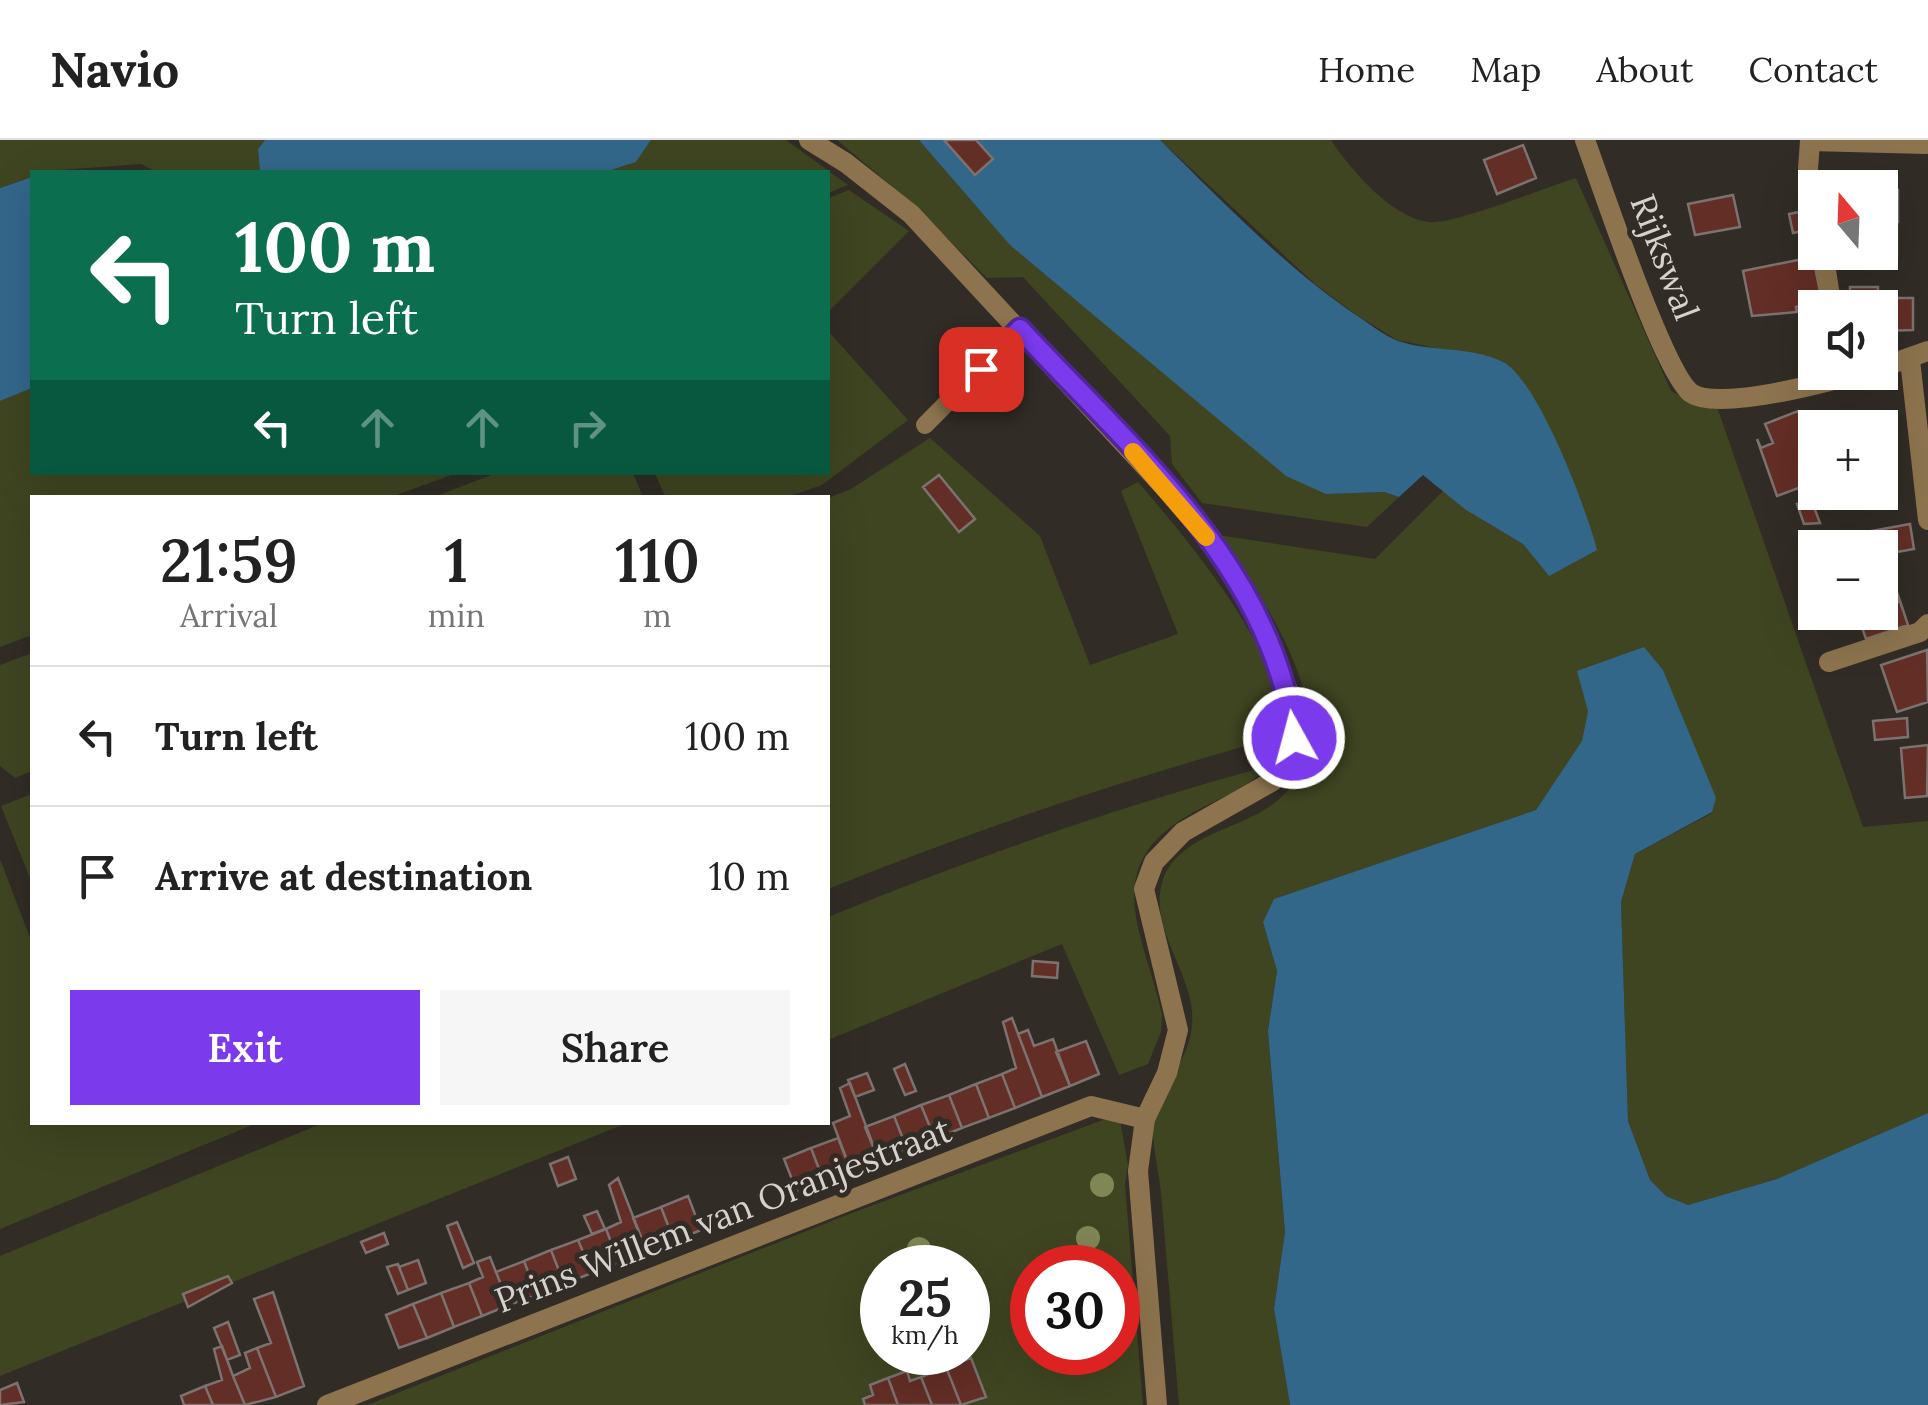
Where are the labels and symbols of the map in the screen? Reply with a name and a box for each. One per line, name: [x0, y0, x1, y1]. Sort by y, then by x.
north arrow: [1798, 170, 1898, 270]
street label: Rijkswal: [1620, 188, 1710, 326]
pin: [939, 327, 1024, 412]
position arrow: [1242, 686, 1346, 790]
street label: Prins Willem van Oranjestraat: [488, 1107, 958, 1323]
speed limit sign: 30: [1010, 1245, 1140, 1375]

